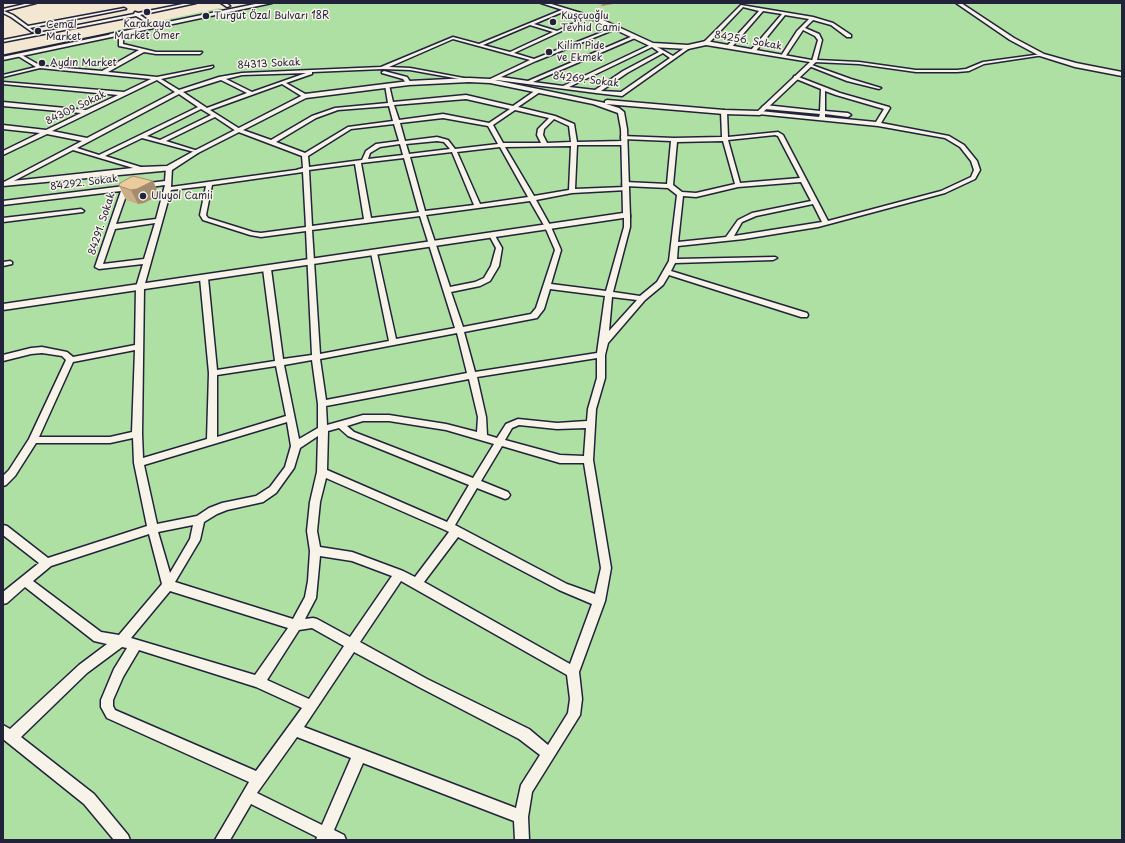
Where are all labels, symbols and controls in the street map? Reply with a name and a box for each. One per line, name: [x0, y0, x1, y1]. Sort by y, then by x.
marker: Karakaya Market Ömer: [142, 7, 152, 17]
place label: Turgut Özal Bulvarı 18R: [214, 10, 329, 22]
place label: Kuşçuoğlu Tevhid Cami: [561, 10, 620, 34]
marker: Turgut Özal Bulvarı 18R: [201, 11, 211, 21]
marker: Kuşçuoğlu Tevhid Cami: [548, 17, 558, 27]
place label: Karakaya Market Ömer: [114, 18, 180, 42]
place label: Cemal Market: [46, 19, 81, 42]
marker: Cemal Market: [33, 26, 43, 36]
street label: 84256. Sokak: [713, 29, 783, 53]
place label: Kilim Pide ve Ekmek: [557, 40, 605, 64]
marker: Kilim Pide ve Ekmek: [544, 47, 554, 57]
street label: 84313 Sokak: [237, 56, 301, 72]
place label: Aydın Market: [50, 57, 117, 69]
marker: Aydın Market: [37, 58, 47, 68]
street label: 84269. Sokak: [552, 70, 620, 90]
street label: 84309 Sokak: [44, 88, 108, 128]
street label: 84292. Sokak: [49, 173, 119, 193]
place label: Uluyol Camii: [151, 190, 213, 202]
street label: 84291. Sokak: [86, 191, 118, 257]
marker: Uluyol Camii: [138, 191, 148, 201]

